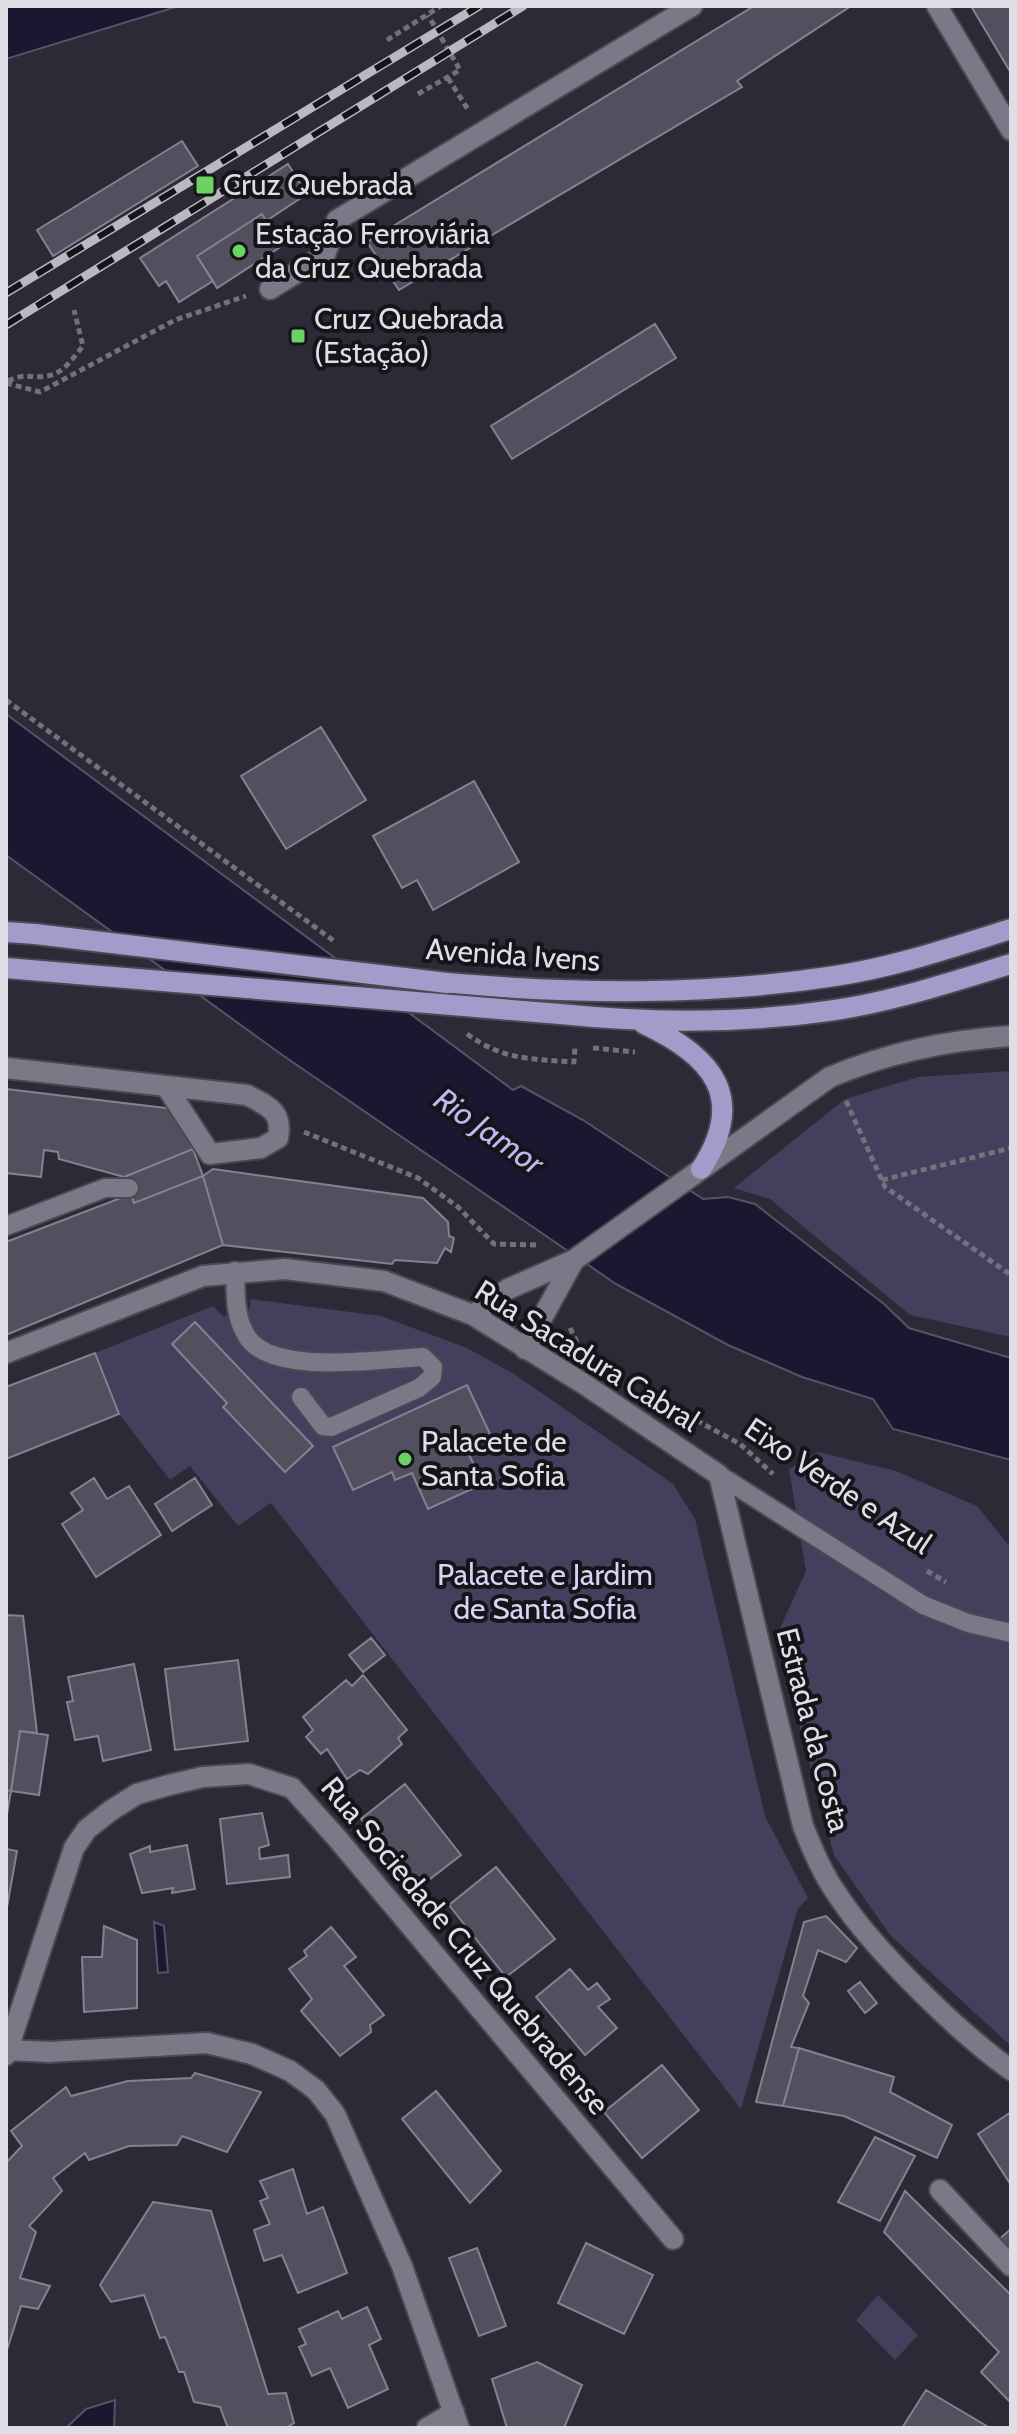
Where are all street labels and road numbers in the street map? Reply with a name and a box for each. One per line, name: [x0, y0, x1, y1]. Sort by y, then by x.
street label: Avenida Ivens: [425, 930, 601, 979]
street label: Rua Sacadura Cabral: [468, 1272, 706, 1440]
street label: Eixo Verde e Azul: [738, 1409, 939, 1562]
street label: Estrada da Costa: [768, 1624, 859, 1837]
street label: Rua Sociedade Cruz Quebradense: [313, 1769, 617, 2122]

